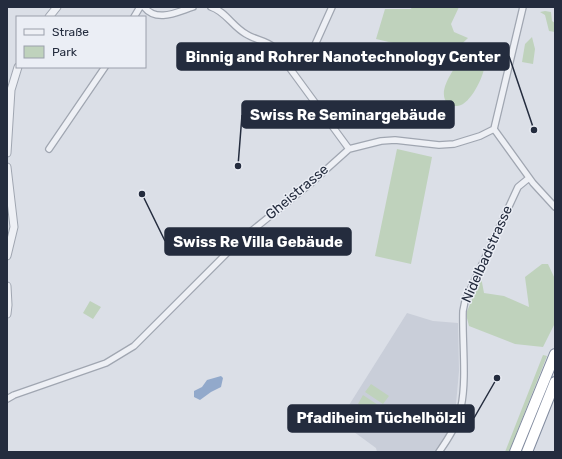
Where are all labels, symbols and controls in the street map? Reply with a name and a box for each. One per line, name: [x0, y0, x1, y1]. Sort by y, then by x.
legend: [16, 16, 146, 68]
text: Straße: [52, 25, 89, 39]
callout: Binnig and Rohrer Nanotechnology Center: [177, 43, 509, 70]
text: Park: [52, 45, 78, 59]
text: Binnig and Rohrer Nanotechnology Center: [185, 48, 501, 66]
callout: Swiss Re Seminargebäude: [242, 101, 454, 128]
text: Swiss Re Seminargebäude: [250, 106, 446, 124]
street label: Gheistrasse: [262, 161, 332, 223]
street label: Nidelbadstrasse: [458, 203, 516, 305]
callout: Swiss Re Villa Gebäude: [165, 228, 351, 255]
text: Swiss Re Villa Gebäude: [173, 233, 343, 251]
callout: Pfadiheim Tüchelhölzli: [288, 405, 474, 432]
text: Pfadiheim Tüchelhölzli: [296, 409, 466, 427]

